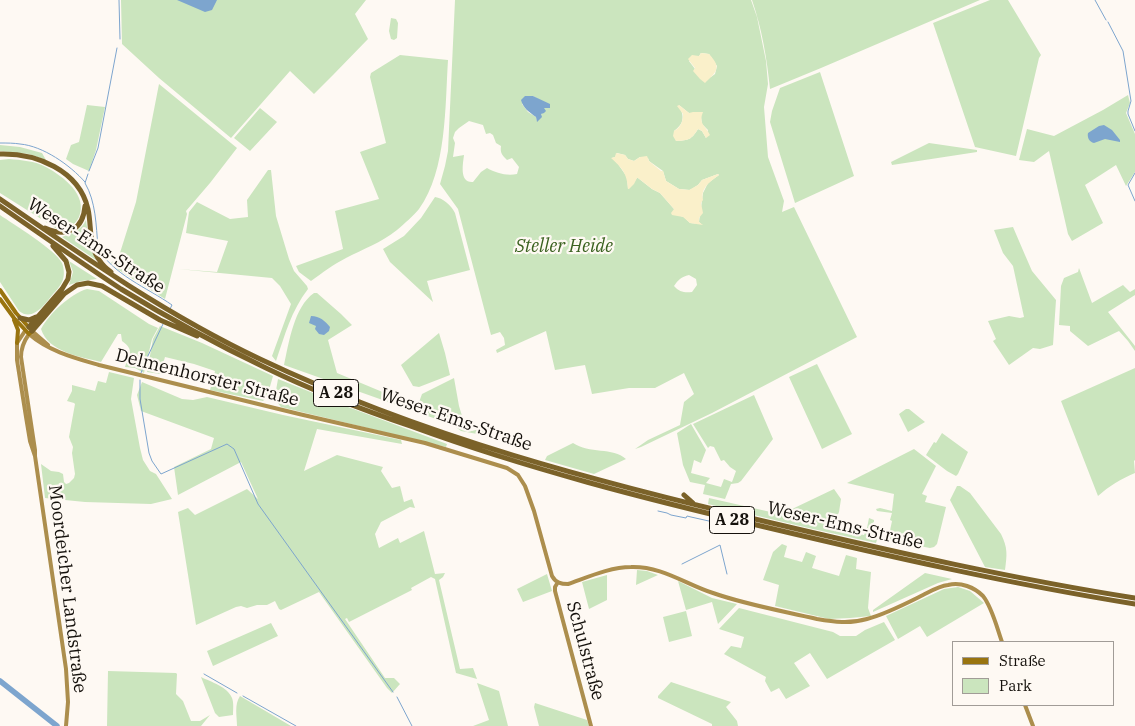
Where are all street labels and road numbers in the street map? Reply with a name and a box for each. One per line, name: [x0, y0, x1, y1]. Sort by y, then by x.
street label: Weser-Ems-Straße: [23, 194, 169, 298]
street label: Delmenhorster Straße: [113, 345, 301, 411]
road number: A 28: [314, 379, 358, 406]
street label: Weser-Ems-Straße: [377, 384, 535, 456]
street label: Moordeicher Landstraße: [44, 484, 90, 694]
street label: Weser-Ems-Straße: [765, 498, 925, 554]
road number: A 28: [710, 506, 754, 534]
street label: Schulstraße: [561, 599, 609, 703]

